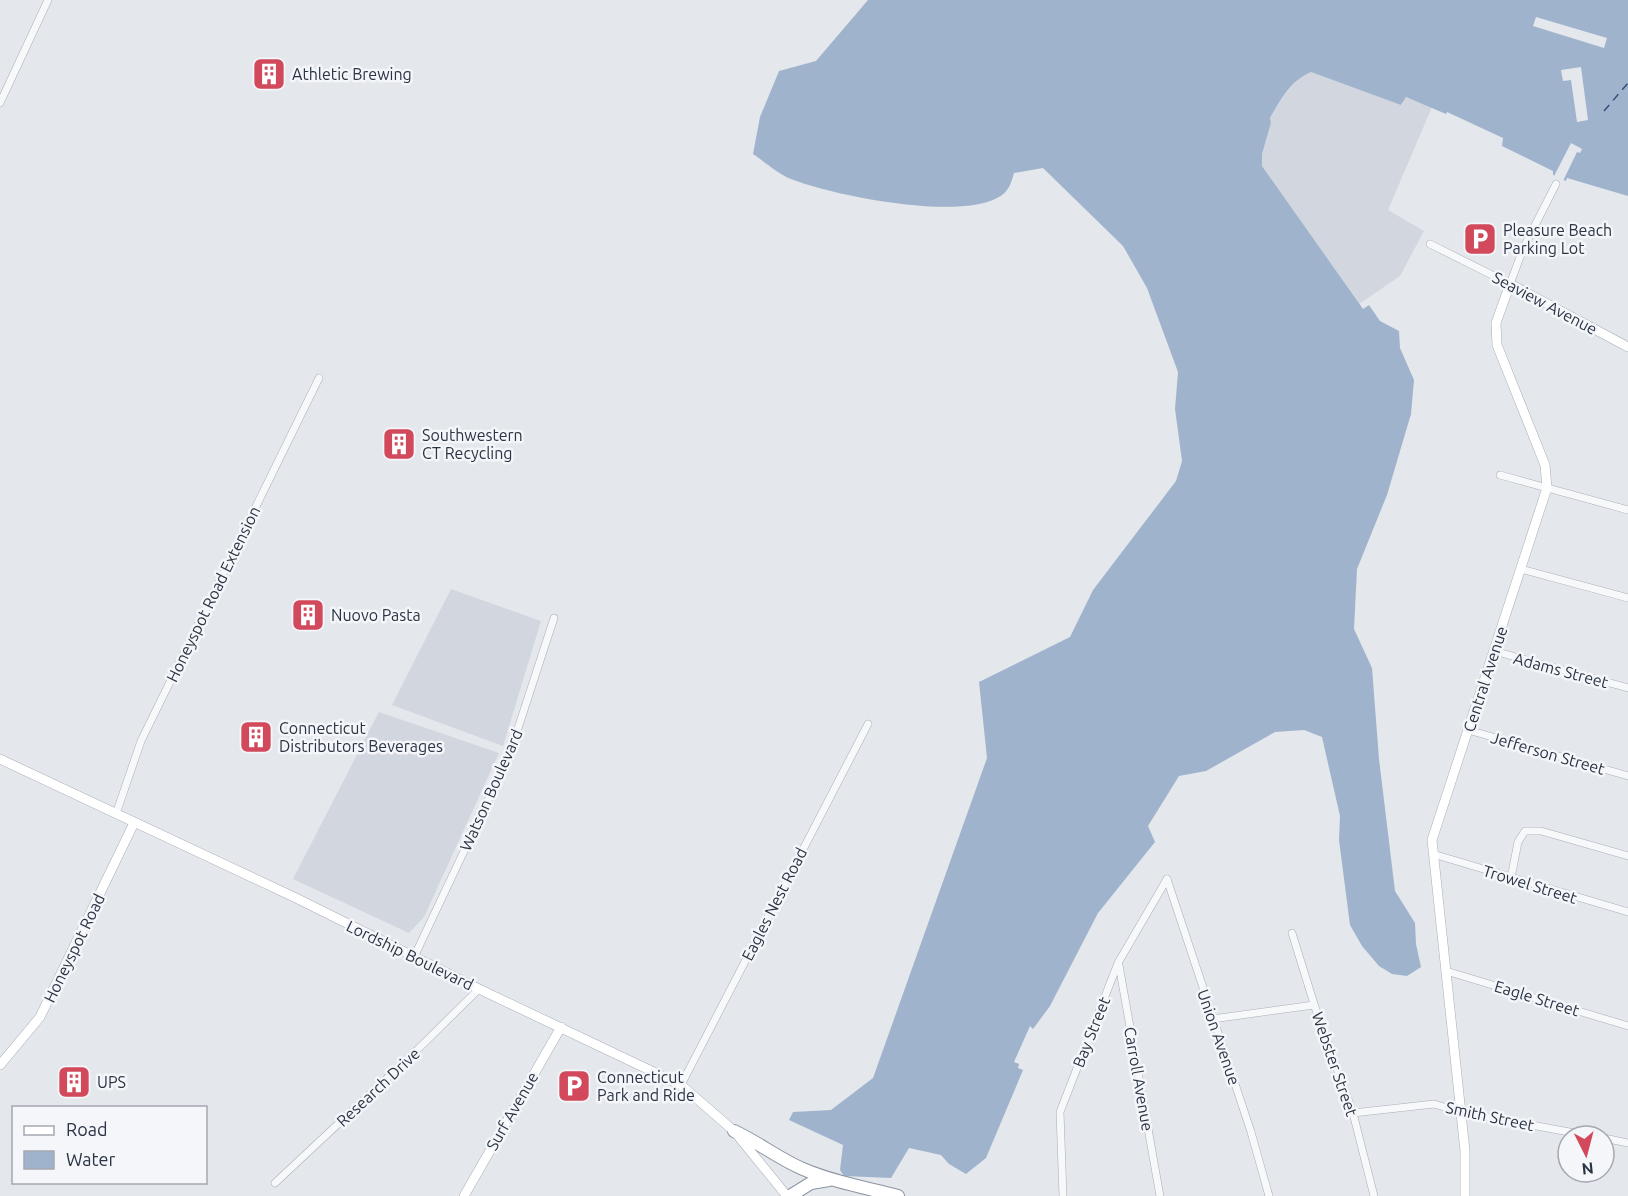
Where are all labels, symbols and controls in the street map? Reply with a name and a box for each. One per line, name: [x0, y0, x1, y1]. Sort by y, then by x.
building icon: Athletic Brewing: [251, 56, 287, 92]
place label: Athletic Brewing: [292, 65, 412, 83]
parking icon: Pleasure Beach Parking Lot: [1462, 221, 1498, 257]
place label: Pleasure Beach Parking Lot: [1503, 221, 1612, 257]
street label: Seaview Avenue: [1490, 268, 1600, 338]
building icon: Southwestern CT Recycling: [381, 426, 417, 462]
place label: Southwestern CT Recycling: [422, 426, 523, 462]
street label: Honeyspot Road Extension: [163, 503, 263, 685]
building icon: Nuovo Pasta: [290, 597, 326, 633]
place label: Nuovo Pasta: [331, 606, 421, 624]
street label: Central Avenue: [1459, 624, 1511, 734]
street label: Adams Street: [1512, 649, 1611, 691]
building icon: Connecticut Distributors Beverages: [238, 719, 274, 755]
place label: Connecticut Distributors Beverages: [279, 719, 443, 755]
street label: Watson Boulevard: [456, 726, 526, 854]
street label: Jefferson Street: [1489, 728, 1608, 778]
street label: Eagles Nest Road: [738, 845, 810, 963]
street label: Trowel Street: [1481, 861, 1580, 907]
street label: Honeyspot Road: [40, 891, 108, 1005]
street label: Lordship Boulevard: [344, 916, 476, 994]
street label: Eagle Street: [1492, 977, 1582, 1020]
street label: Union Avenue: [1194, 987, 1244, 1087]
street label: Bay Street: [1069, 993, 1114, 1070]
street label: Webster Street: [1309, 1009, 1362, 1119]
street label: Carroll Avenue: [1121, 1025, 1157, 1133]
street label: Research Drive: [333, 1044, 423, 1130]
building icon: UPS: [56, 1064, 92, 1100]
parking icon: Connecticut Park and Ride: [556, 1068, 592, 1104]
place label: Connecticut Park and Ride: [597, 1068, 695, 1104]
street label: Surf Avenue: [482, 1069, 542, 1153]
place label: UPS: [97, 1073, 126, 1091]
street label: Smith Street: [1444, 1098, 1537, 1134]
legend: [12, 1106, 207, 1184]
text: Road: [66, 1119, 108, 1139]
north arrow: [1556, 1124, 1616, 1184]
text: Water: [66, 1149, 116, 1169]
text: N: [1581, 1159, 1594, 1178]

